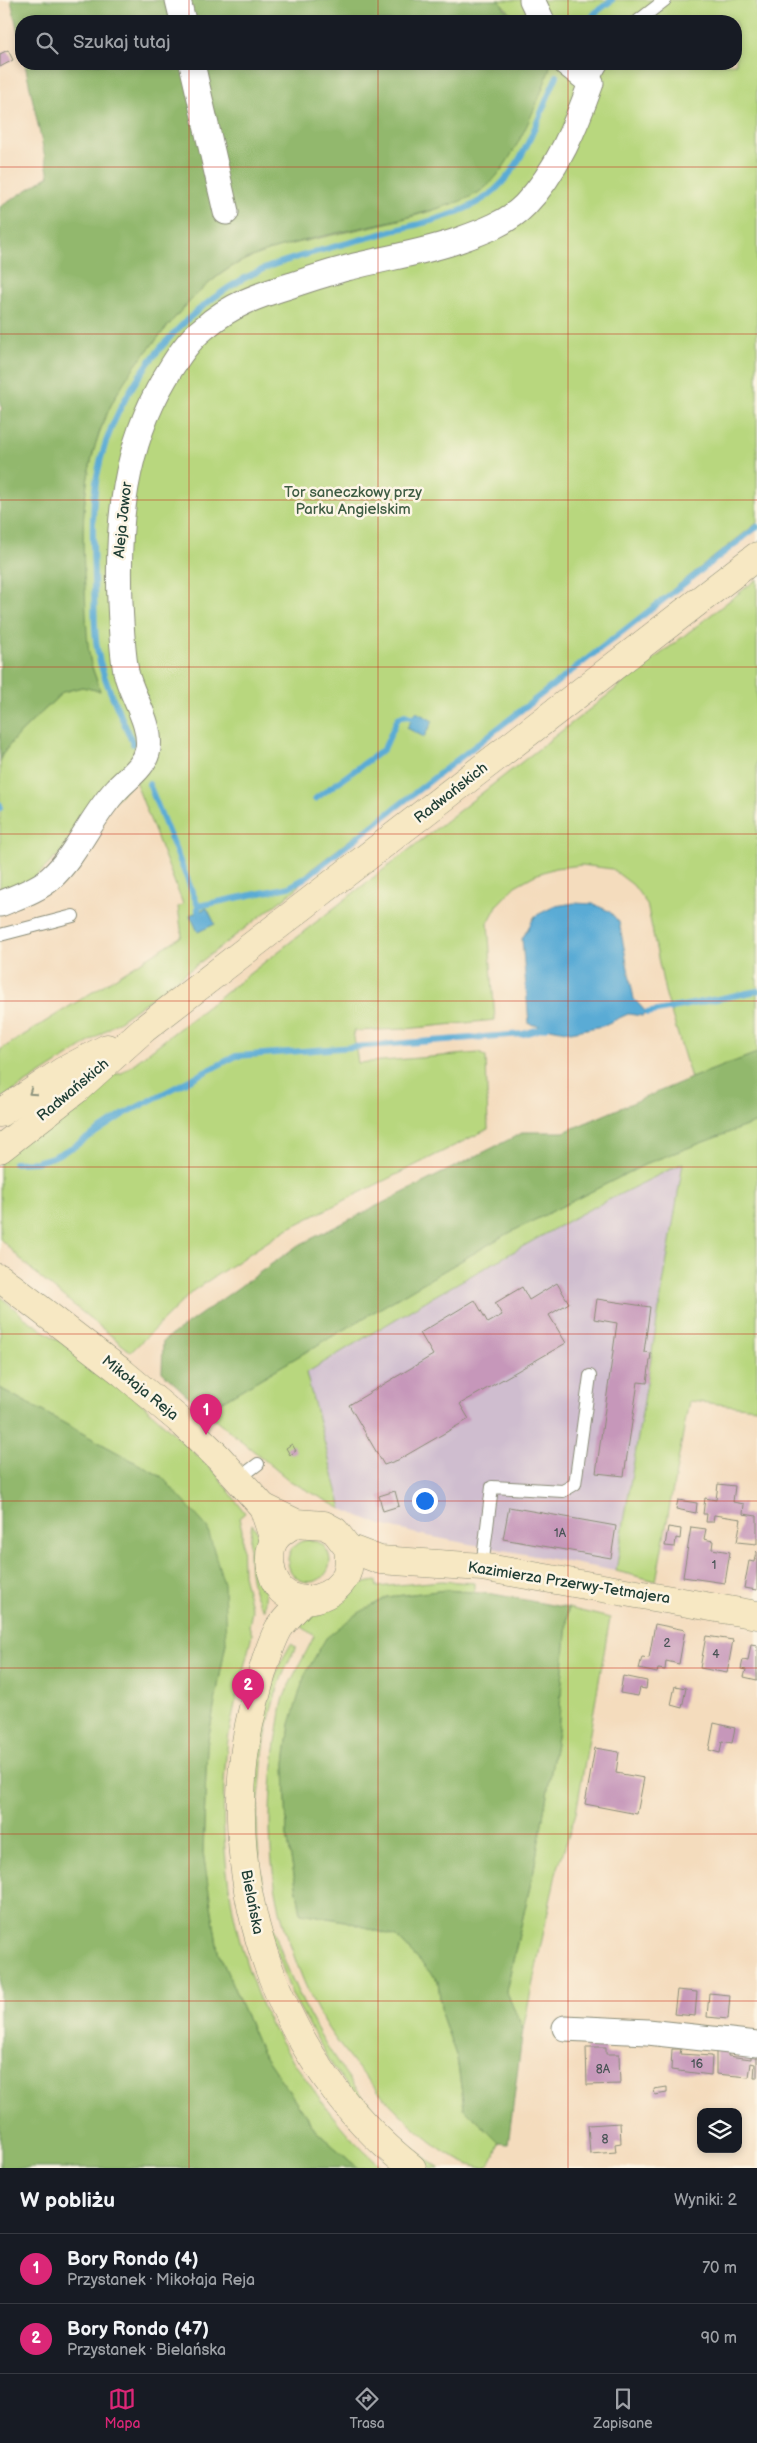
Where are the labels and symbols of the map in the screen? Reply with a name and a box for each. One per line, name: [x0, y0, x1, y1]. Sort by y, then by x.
street label: Aleja Jawor: [110, 480, 137, 559]
park label: Tor saneczkowy przy Parku Angielskim: [284, 483, 422, 519]
street label: Radwańskich: [410, 758, 492, 828]
street label: Radwańskich: [33, 1054, 113, 1126]
one-way arrow: [28, 1086, 37, 1095]
street label: Mikołaja Reja: [98, 1351, 182, 1425]
pin: 1: [190, 1394, 222, 1435]
your location: [412, 1488, 438, 1514]
house number: 1A: [554, 1526, 567, 1541]
street label: Kazimierza Przerwy-Tetmajera: [466, 1558, 672, 1608]
house number: 1: [712, 1558, 716, 1573]
house number: 2: [663, 1636, 671, 1651]
house number: 4: [712, 1647, 720, 1662]
pin: 2: [232, 1669, 264, 1710]
street label: Bielańska: [236, 1868, 268, 1936]
house number: 16: [691, 2057, 703, 2072]
house number: 8A: [596, 2062, 611, 2077]
house number: 8: [602, 2132, 609, 2147]

